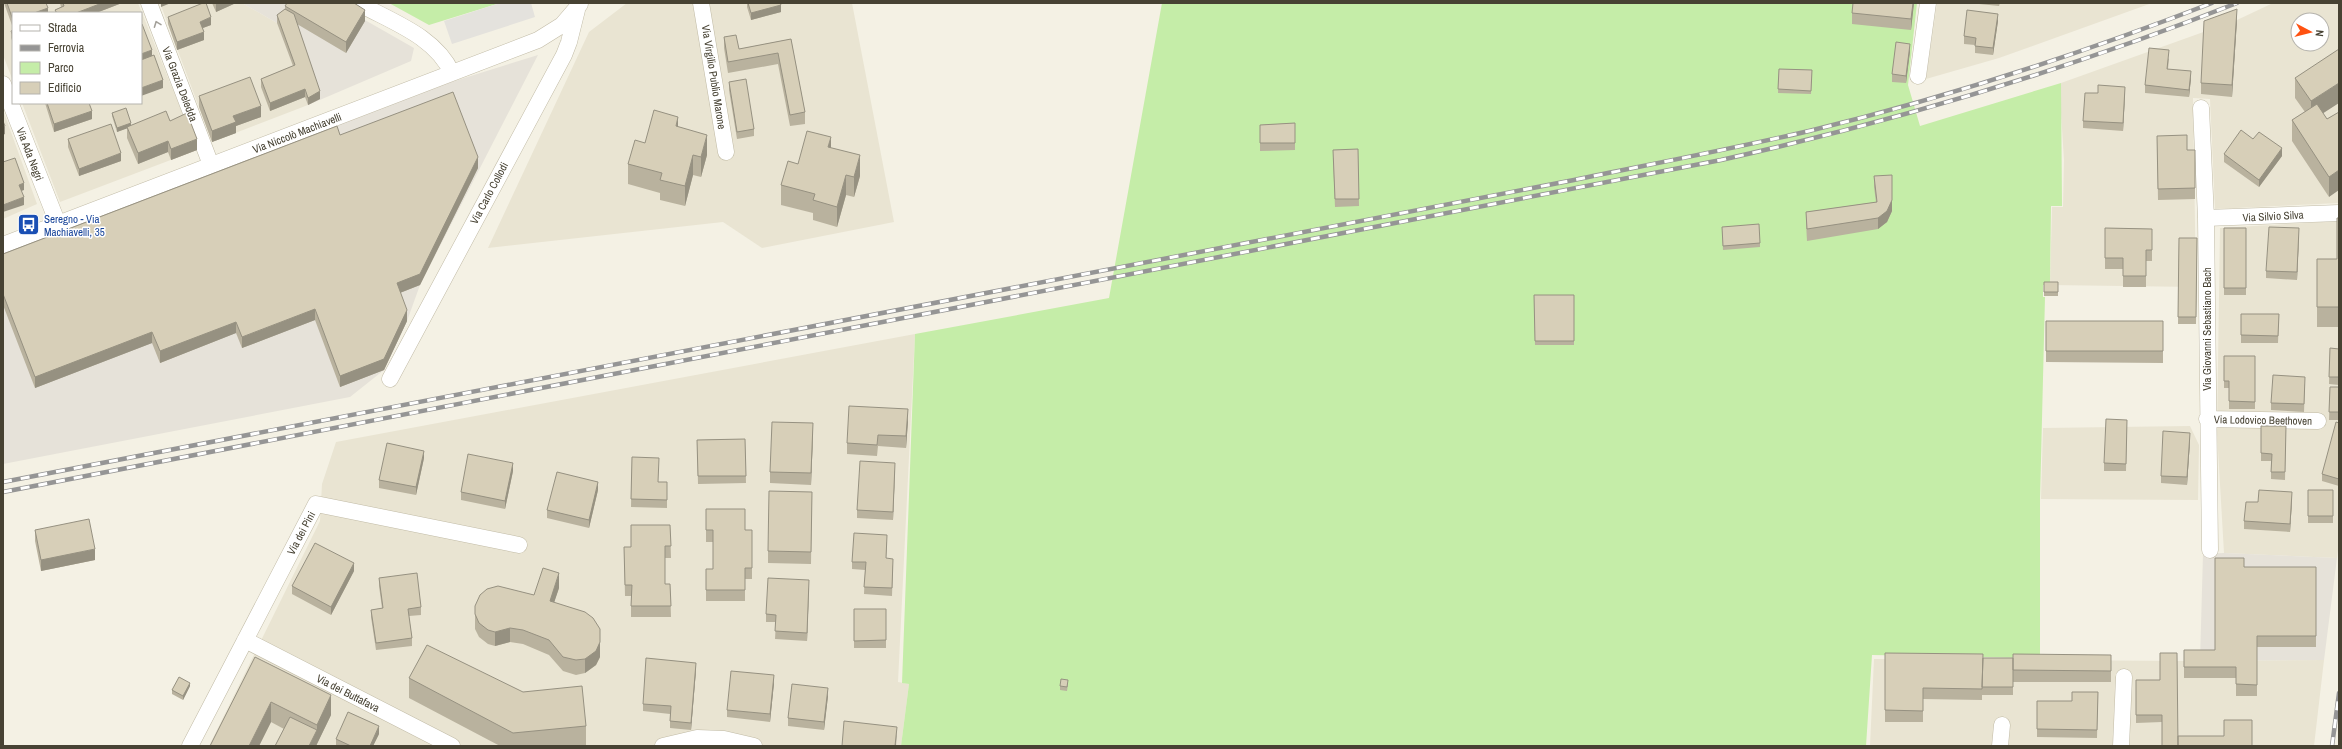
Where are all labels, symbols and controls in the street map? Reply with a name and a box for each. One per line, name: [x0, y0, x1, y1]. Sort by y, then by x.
legend: [12, 12, 142, 104]
north arrow: [2290, 12, 2330, 52]
text: Strada: [48, 20, 78, 36]
one-way arrow: [154, 21, 162, 28]
street label: Via Virgilio Publio Marone: [699, 24, 729, 130]
text: N: [2313, 29, 2327, 37]
text: Ferrovia: [48, 40, 85, 56]
street label: Via Grazia Deledda: [159, 45, 201, 123]
text: Parco: [48, 60, 74, 76]
text: Edificio: [48, 80, 81, 96]
street label: Via Niccolò Machiavelli: [251, 110, 343, 156]
street label: Via Ada Negri: [13, 125, 47, 183]
street label: Via Carlo Collodi: [467, 160, 511, 226]
street label: Via Silvio Silva: [2242, 207, 2304, 225]
bus stop icon: Seregno - Via Machiavelli, 35: [15, 212, 41, 238]
place label: Seregno - Via Machiavelli, 35: [44, 212, 105, 239]
street label: Via Giovanni Sebastiano Bach: [2200, 267, 2214, 391]
street label: Via Lodovico Beethoven: [2214, 412, 2312, 428]
street label: Via dei Pini: [284, 509, 318, 557]
street label: Via dei Buttafava: [314, 671, 382, 715]

